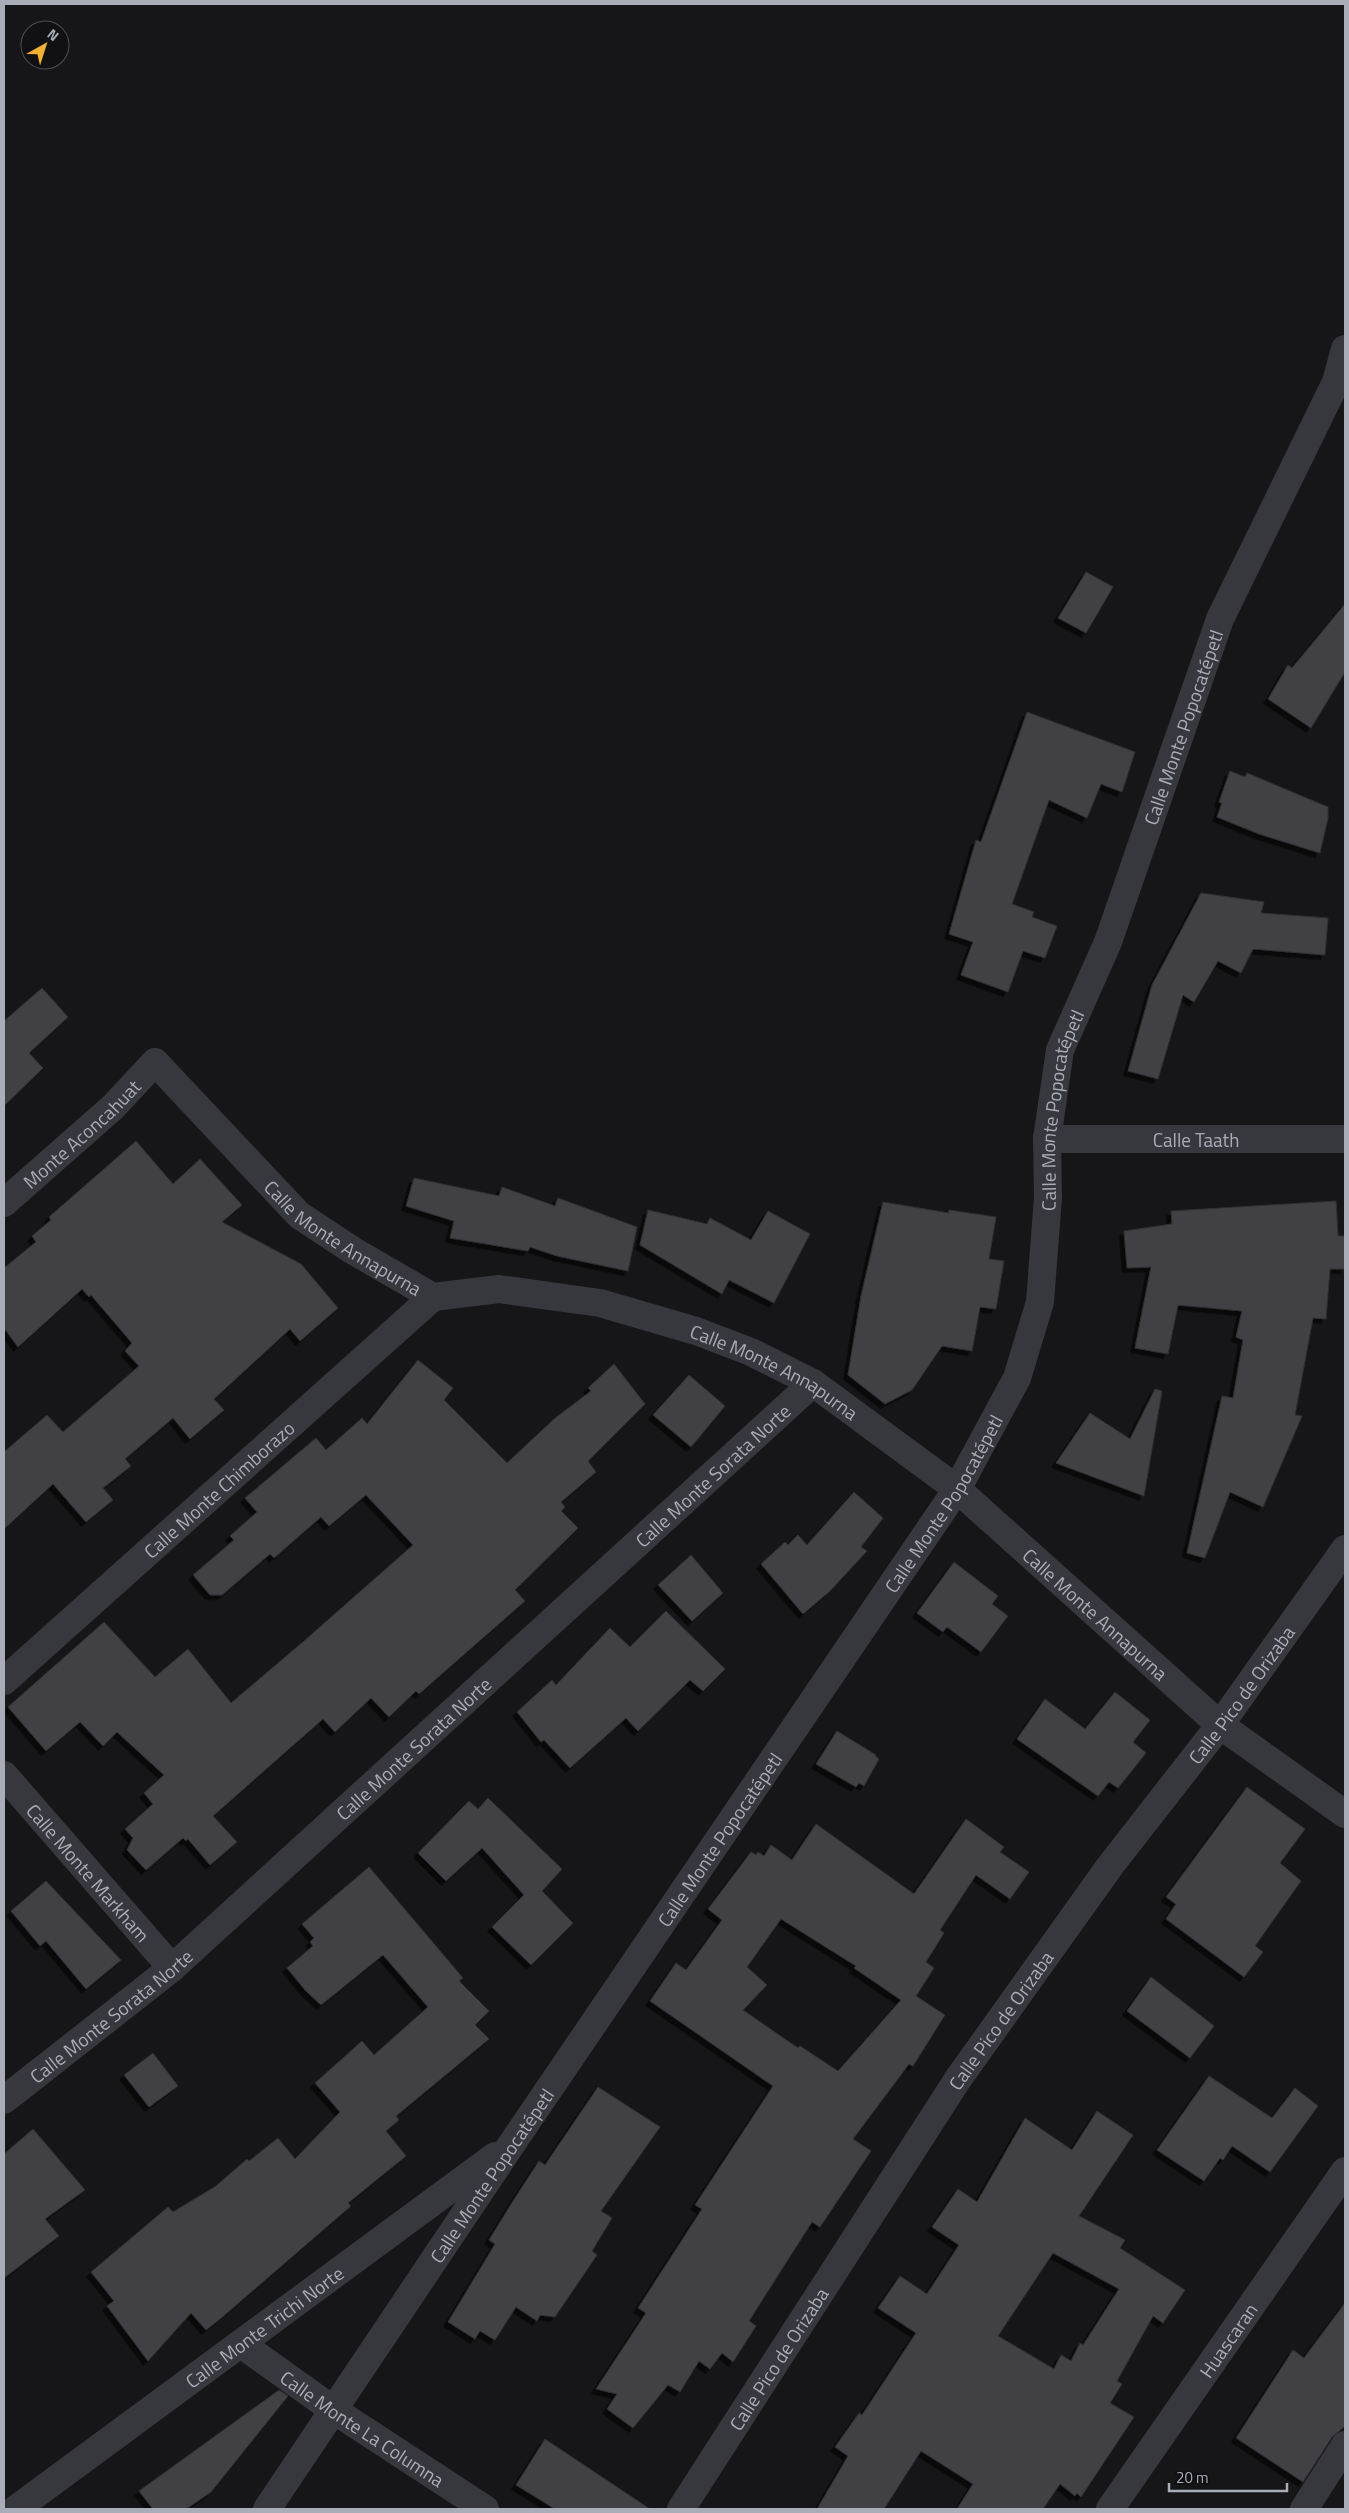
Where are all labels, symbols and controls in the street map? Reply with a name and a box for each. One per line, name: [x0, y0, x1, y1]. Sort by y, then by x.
north arrow: [20, 20, 70, 70]
text: N: [43, 23, 64, 46]
street label: Calle Monte Popocatépetl: [1135, 625, 1230, 829]
street label: Calle Monte Popocatépetl: [1032, 1005, 1091, 1212]
street label: Monte Aconcahuat: [16, 1072, 147, 1195]
street label: Calle Taath: [1153, 1125, 1239, 1154]
street label: Calle Monte Annapurna: [258, 1173, 428, 1302]
street label: Calle Monte Annapurna: [686, 1316, 865, 1427]
street label: Calle Monte Sorata Norte: [628, 1396, 796, 1554]
street label: Calle Monte Popocatépetl: [876, 1409, 1009, 1598]
street label: Calle Monte Chimborazo: [136, 1413, 301, 1565]
street label: Calle Monte Annapurna: [1017, 1540, 1175, 1687]
street label: Calle Pico de Orizaba: [1181, 1619, 1301, 1770]
street label: Calle Monte Sorata Norte: [329, 1669, 497, 1827]
street label: Calle Monte Popocatépetl: [649, 1746, 789, 1932]
street label: Calle Monte Markham: [20, 1796, 157, 1948]
street label: Calle Monte Sorata Norte: [23, 1942, 199, 2090]
street label: Calle Pico de Orizaba: [940, 1944, 1060, 2095]
street label: Calle Monte Popocatépetl: [422, 2082, 560, 2268]
street label: Calle Monte Trichi Norte: [179, 2258, 349, 2394]
street label: Calle Pico de Orizaba: [721, 2281, 835, 2436]
street label: Huascaran: [1191, 2297, 1264, 2383]
street label: Calle Monte La Columna: [275, 2362, 451, 2494]
scale bar: [1169, 2460, 1286, 2492]
text: 20 m: [1176, 2466, 1209, 2489]

